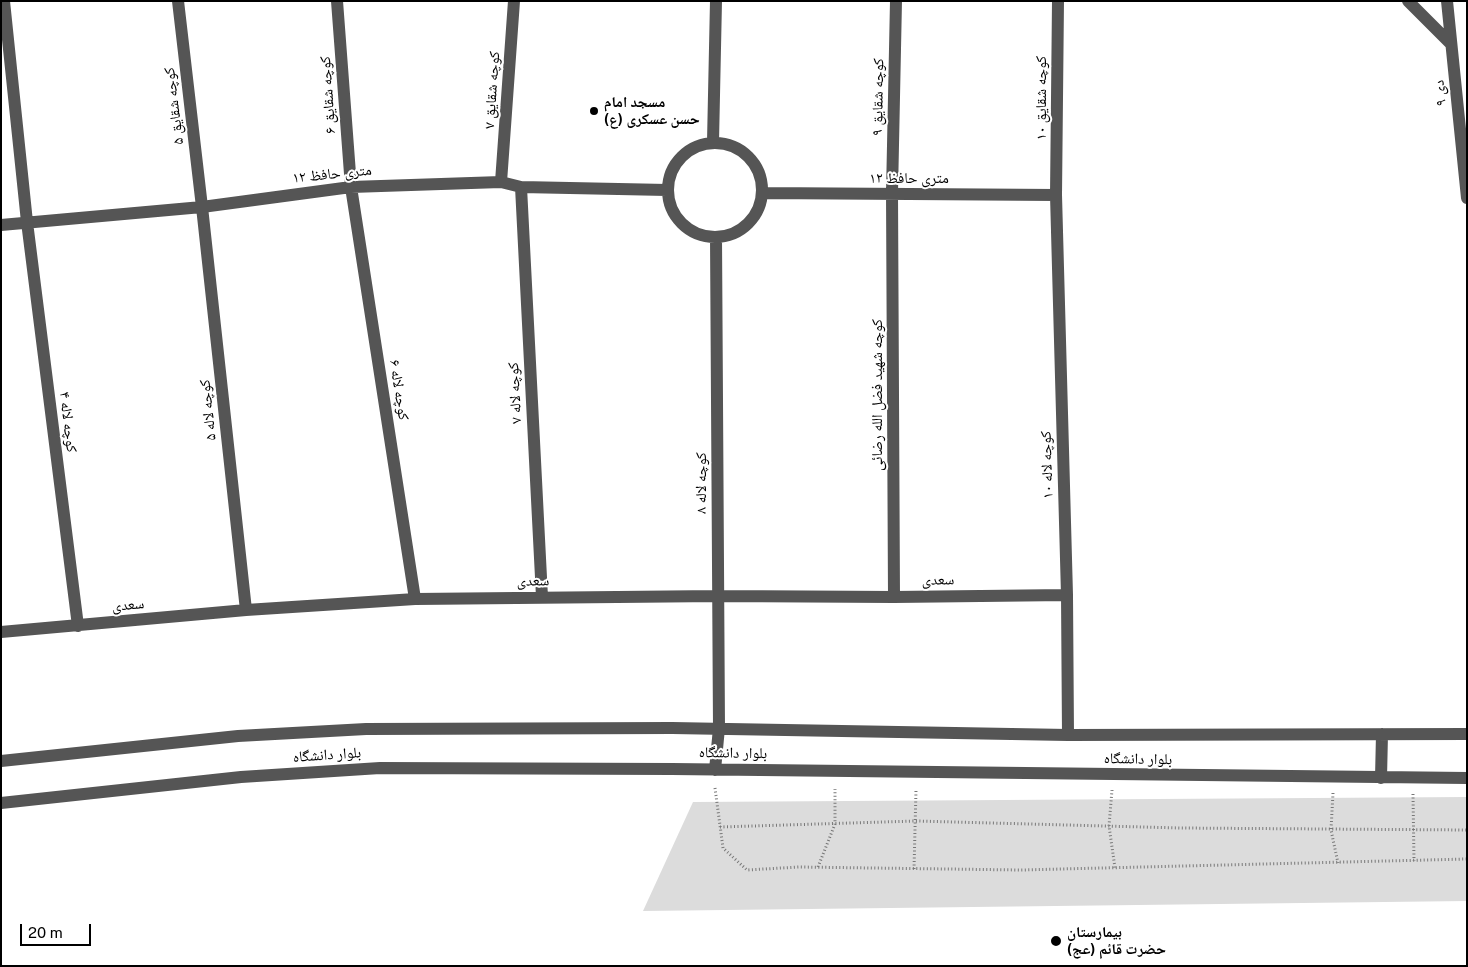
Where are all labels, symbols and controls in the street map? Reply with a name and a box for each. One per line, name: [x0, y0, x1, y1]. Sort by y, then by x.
street label: کوچه شقایق ۷: [480, 51, 504, 129]
street label: کوچه شقایق ۶: [316, 56, 340, 134]
street label: کوچه شقایق ۱۰: [1032, 56, 1050, 140]
street label: کوچه شقایق ۹: [868, 58, 888, 136]
street label: کوچه شقایق ۵: [160, 66, 188, 146]
street label: ۹ دی: [1430, 79, 1450, 107]
place label: مسجد امام حسن عسکری (ع): [604, 93, 700, 128]
marker: مسجد امام حسن عسکری (ع): [588, 105, 600, 117]
street label: ۱۲ متری حافظ: [291, 161, 373, 187]
street label: ۱۲ متری حافظ: [869, 169, 949, 187]
street label: کوچه شهید فضل الله رضائی: [868, 319, 886, 471]
street label: کوچه لاله ۶: [385, 358, 413, 422]
street label: کوچه لاله ۷: [504, 362, 526, 424]
street label: کوچه لاله ۵: [196, 379, 220, 441]
street label: کوچه لاله ۴: [55, 390, 81, 454]
street label: کوچه لاله ۱۰: [1037, 431, 1057, 499]
street label: کوچه لاله ۸: [692, 452, 710, 514]
street label: سعدی: [922, 571, 954, 589]
street label: سعدی: [517, 572, 549, 590]
street label: سعدی: [111, 595, 145, 615]
street label: بلوار دانشگاه: [699, 743, 767, 763]
street label: بلوار دانشگاه: [292, 744, 362, 766]
street label: بلوار دانشگاه: [1104, 749, 1172, 769]
scale bar: [22, 914, 94, 946]
place label: بیمارستان حضرت قائم (عج): [1067, 923, 1166, 958]
text: 20 m: [28, 924, 63, 941]
marker: بیمارستان حضرت قائم (عج): [1049, 934, 1063, 948]

